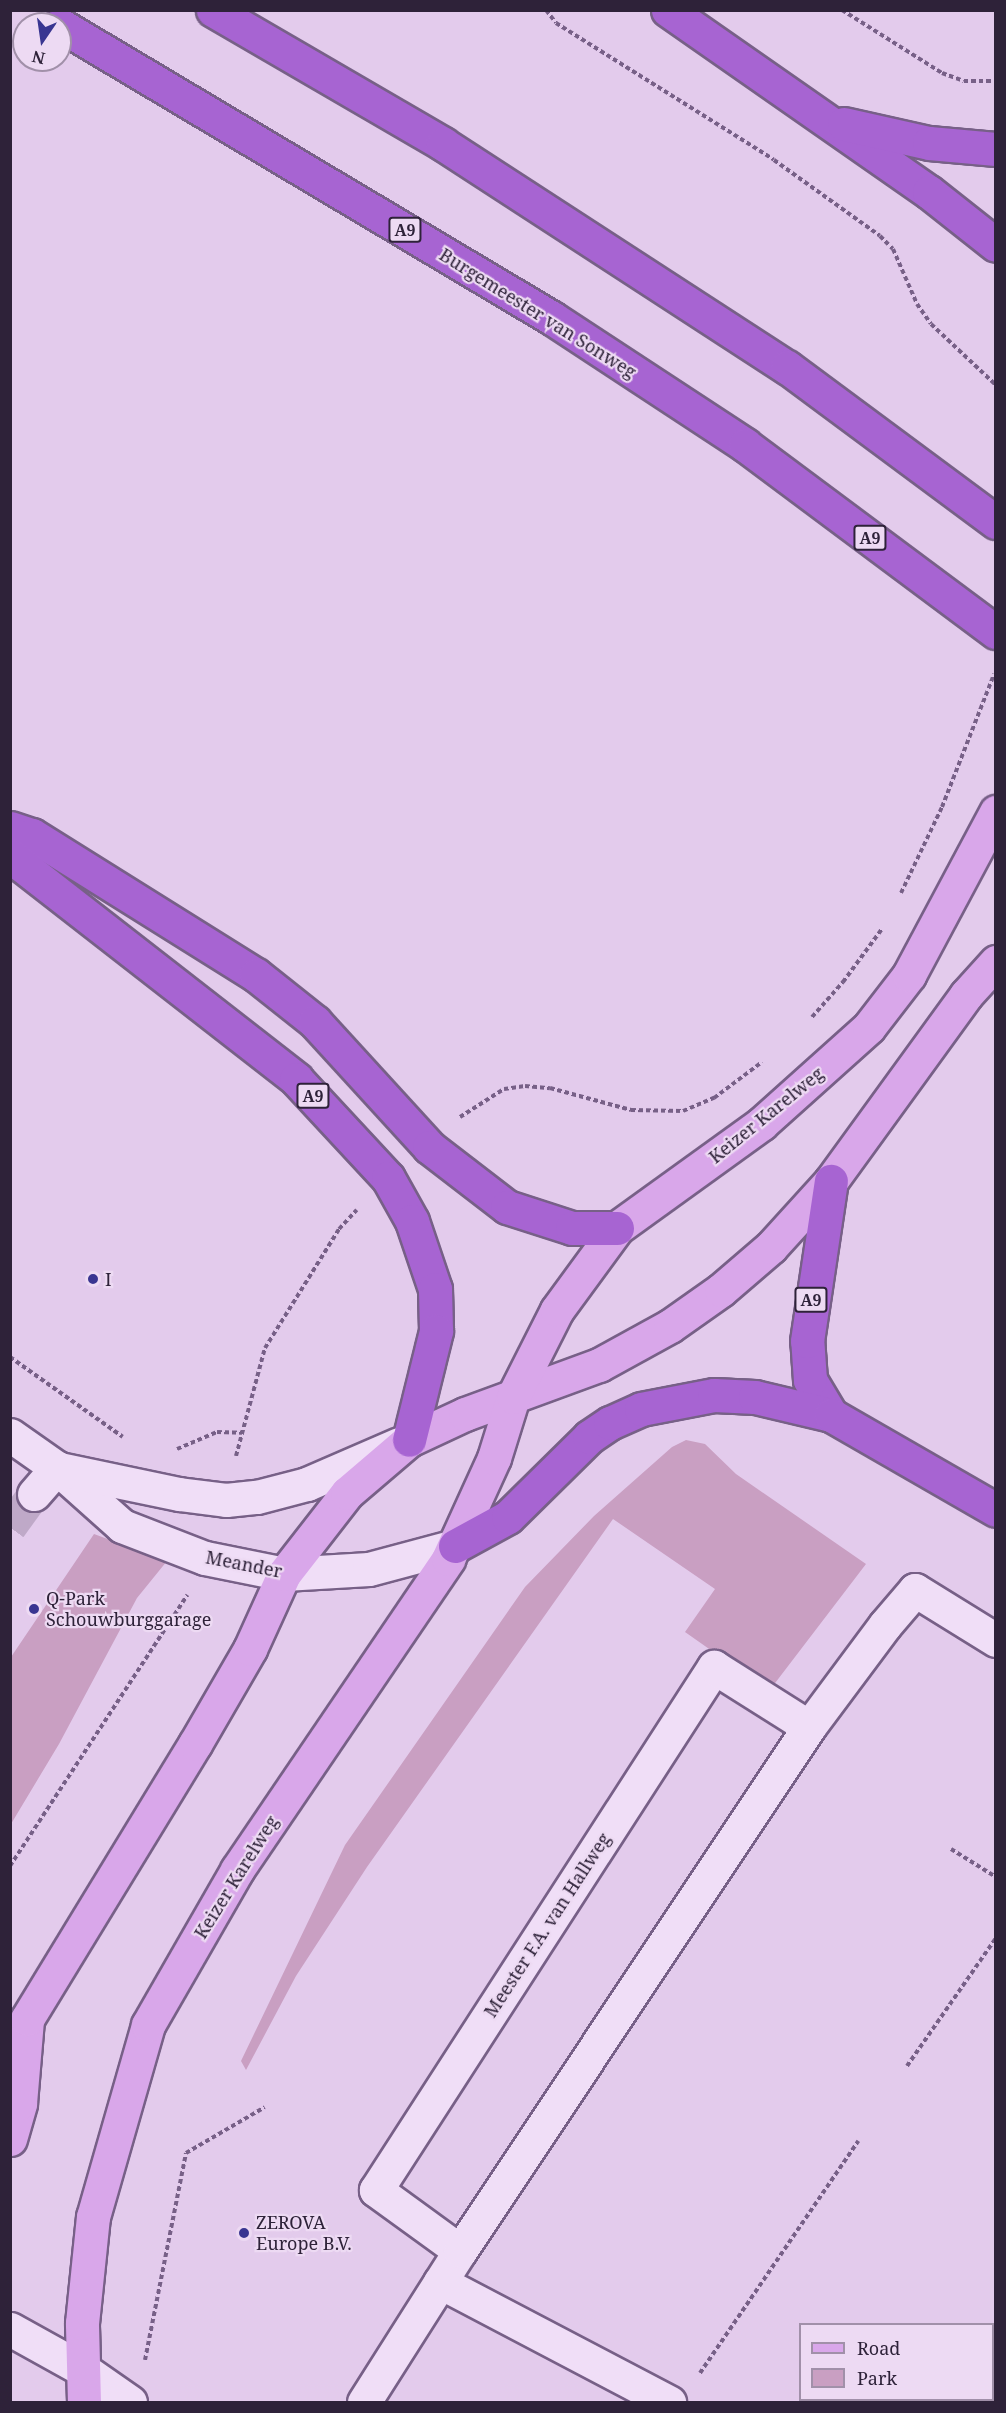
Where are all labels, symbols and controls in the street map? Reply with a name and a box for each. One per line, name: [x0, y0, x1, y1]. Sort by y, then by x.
north arrow: [12, 12, 72, 72]
text: N: [30, 45, 47, 70]
road number: A9: [387, 217, 423, 243]
street label: Burgemeester van Sonweg: [436, 243, 640, 383]
road number: A9: [852, 525, 888, 551]
street label: Keizer Karelweg: [704, 1062, 828, 1168]
road number: A9: [295, 1083, 331, 1109]
place label: I: [105, 1268, 112, 1290]
marker: I: [86, 1272, 100, 1286]
road number: A9: [793, 1287, 829, 1313]
street label: Meander: [204, 1546, 284, 1582]
place label: Q-Park Schouwburggarage: [46, 1588, 211, 1630]
marker: Q-Park Schouwburggarage: [27, 1602, 41, 1616]
street label: Keizer Karelweg: [190, 1812, 282, 1942]
street label: Meester F.A. van Hallweg: [479, 1829, 615, 2021]
place label: ZEROVA Europe B.V.: [256, 2212, 352, 2254]
marker: ZEROVA Europe B.V.: [237, 2226, 251, 2240]
legend: [799, 2323, 994, 2401]
text: Road: [857, 2336, 900, 2360]
text: Park: [857, 2366, 897, 2390]

